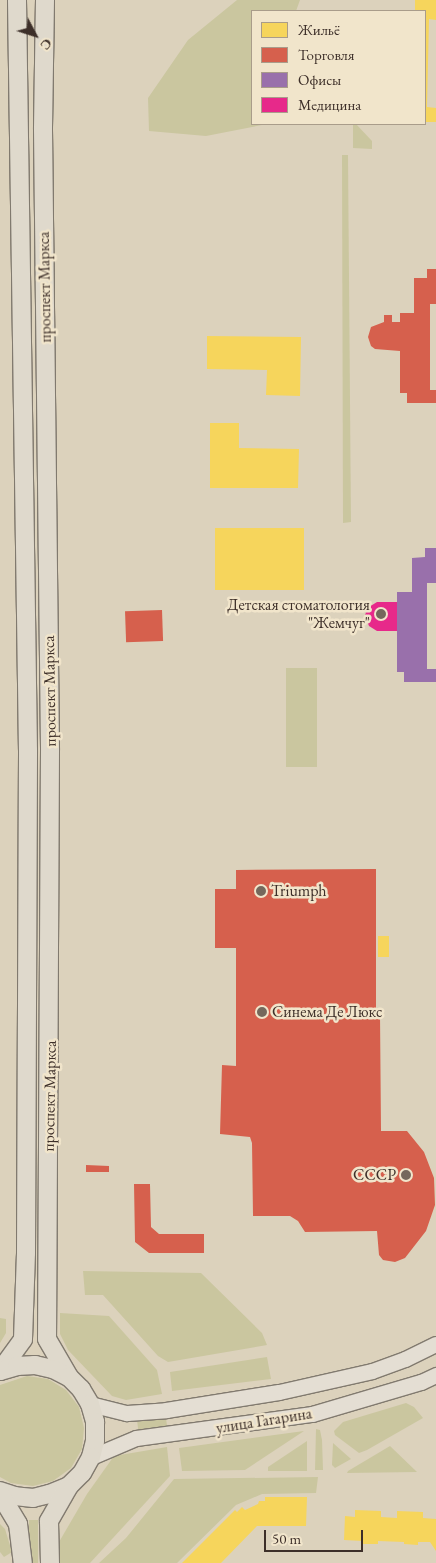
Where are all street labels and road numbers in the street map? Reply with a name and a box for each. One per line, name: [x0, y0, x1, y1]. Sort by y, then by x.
street label: проспект Маркса: [34, 231, 56, 343]
street label: проспект Маркса: [39, 635, 61, 747]
street label: проспект Маркса: [39, 1040, 61, 1152]
street label: улица Гагарина: [215, 1404, 313, 1438]

